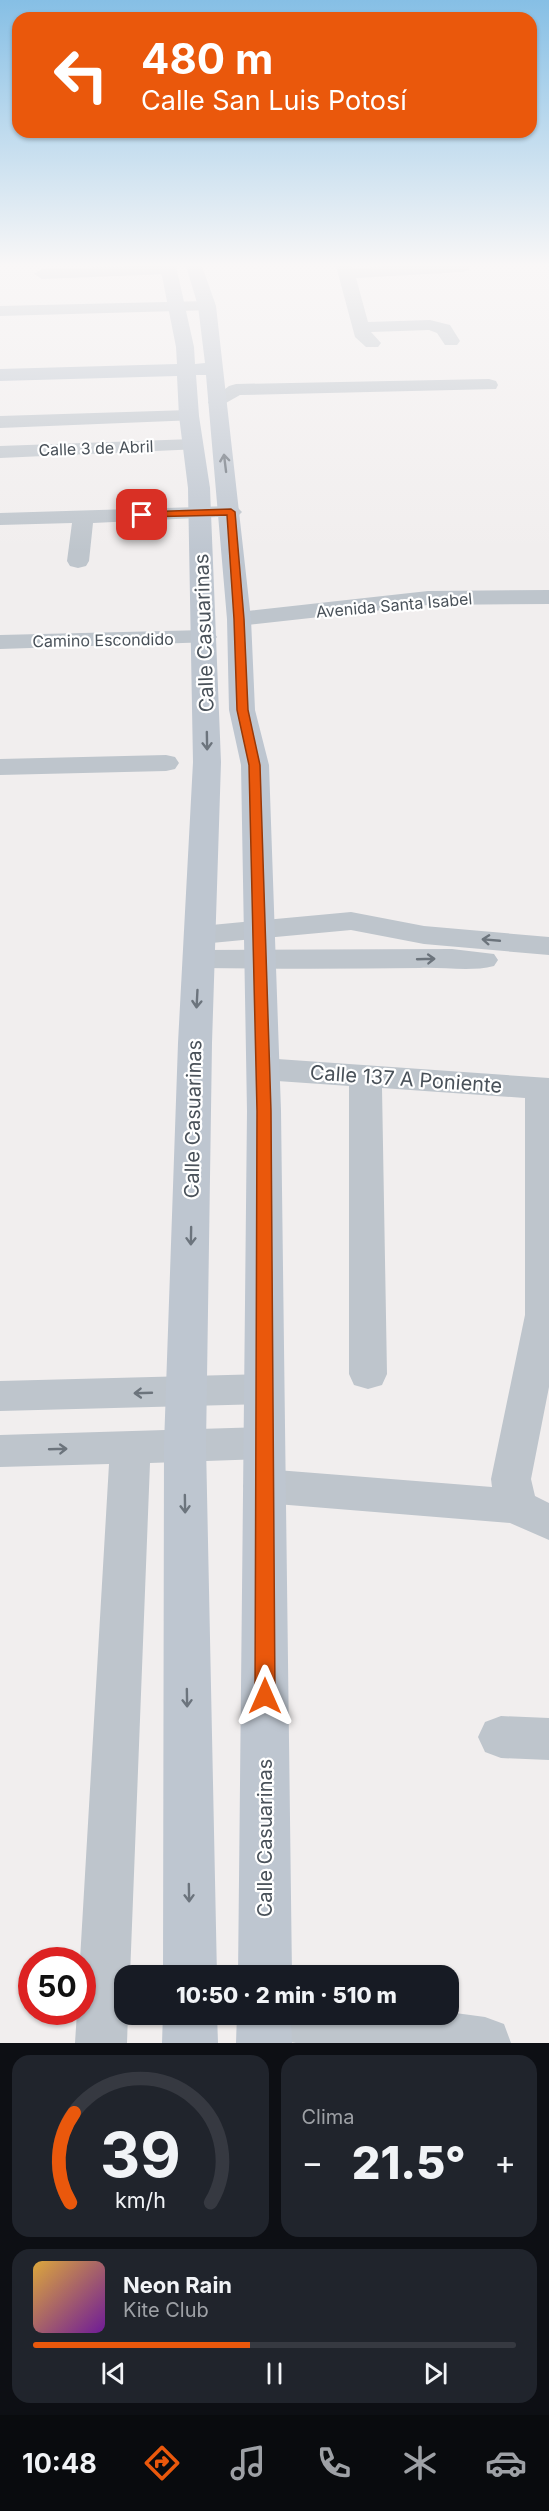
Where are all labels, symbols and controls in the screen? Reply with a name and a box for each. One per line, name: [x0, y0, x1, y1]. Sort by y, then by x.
text: 480 m: [141, 33, 273, 84]
icon: left: [42, 36, 120, 114]
text: Calle San Luis Potosí: [141, 84, 407, 117]
street label: Calle 3 de Abril: [38, 436, 154, 460]
one-way arrow: [219, 453, 230, 473]
pin: [116, 489, 167, 540]
icon: arrive: [125, 498, 158, 531]
street label: Calle Casuarinas: [189, 553, 219, 713]
street label: Avenida Santa Isabel: [315, 588, 473, 622]
street label: Camino Escondido: [32, 629, 174, 651]
one-way arrow: [201, 731, 213, 751]
one-way arrow: [481, 934, 501, 945]
one-way arrow: [415, 953, 435, 964]
one-way arrow: [192, 988, 203, 1008]
street label: Calle Casuarinas: [180, 1040, 206, 1198]
street label: Calle 137 A Poniente: [309, 1060, 503, 1098]
one-way arrow: [185, 1225, 196, 1245]
one-way arrow: [133, 1387, 153, 1398]
one-way arrow: [48, 1443, 68, 1455]
one-way arrow: [180, 1493, 191, 1513]
position arrow: [233, 1664, 297, 1728]
one-way arrow: [181, 1688, 193, 1708]
street label: Calle Casuarinas: [253, 1759, 277, 1917]
one-way arrow: [183, 1883, 195, 1903]
speed limit sign: 50: [18, 1947, 96, 2025]
text: 10:50 · 2 min · 510 m: [176, 1982, 397, 2008]
text: Clima: [302, 2105, 355, 2129]
text: 39: [100, 2117, 181, 2192]
text: 21.5°: [352, 2135, 466, 2190]
text: −: [302, 2142, 323, 2182]
text: +: [494, 2142, 516, 2182]
text: km/h: [115, 2187, 166, 2213]
text: Neon Rain: [123, 2272, 232, 2298]
text: Kite Club: [123, 2298, 209, 2322]
icon: previous: [97, 2357, 130, 2390]
icon: pause: [258, 2357, 291, 2390]
icon: next: [419, 2357, 452, 2390]
icon: directions: [141, 2442, 183, 2484]
icon: music: [227, 2442, 269, 2484]
icon: phone: [313, 2442, 355, 2484]
icon: climate: [399, 2442, 441, 2484]
icon: car: [485, 2442, 527, 2484]
text: 10:48: [22, 2447, 97, 2480]

